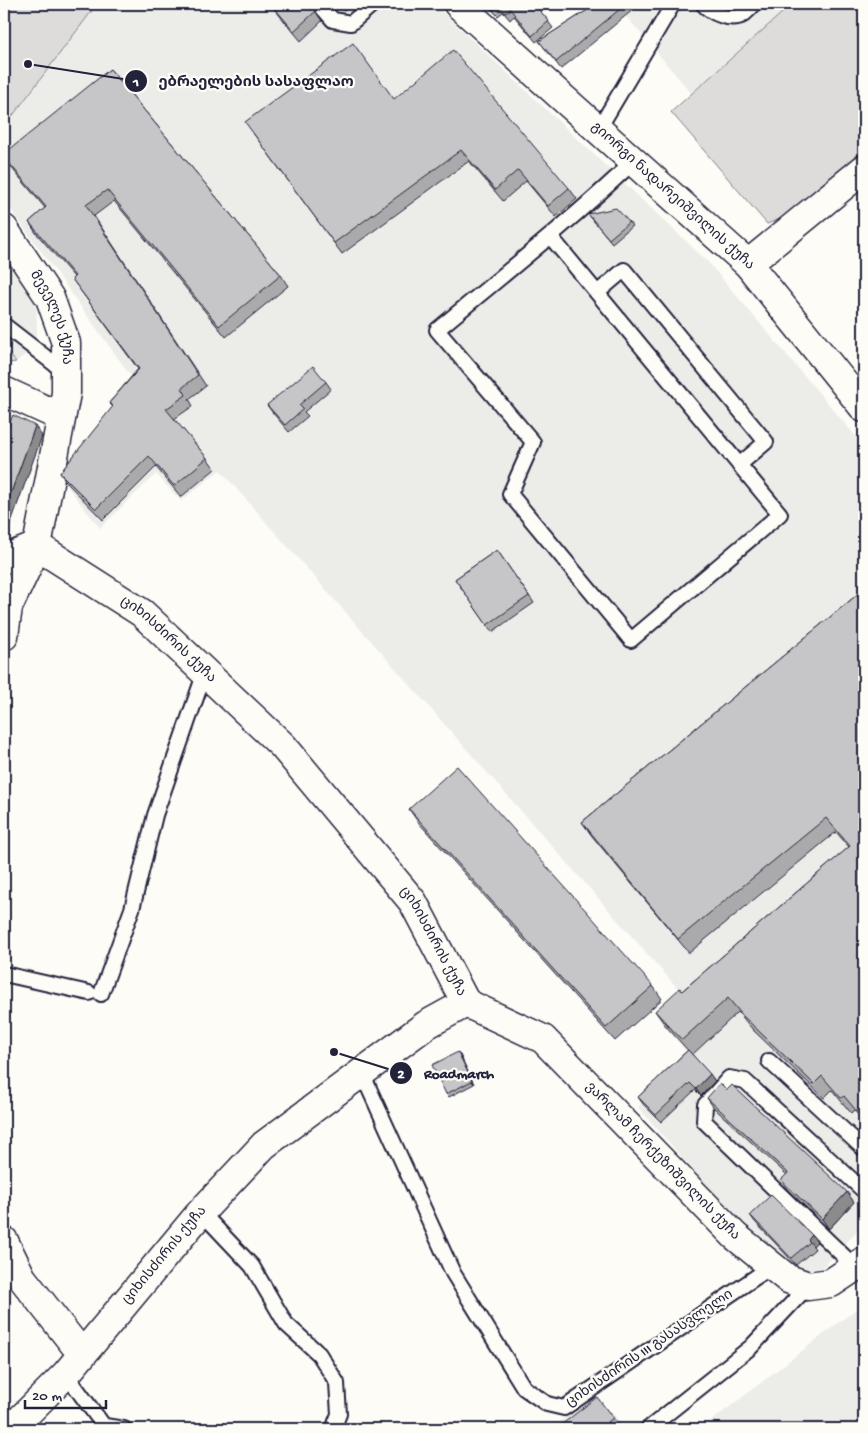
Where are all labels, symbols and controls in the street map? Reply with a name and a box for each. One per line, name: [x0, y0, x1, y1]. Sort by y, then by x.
callout: ებრაელების სასაფლაო: [123, 66, 364, 96]
text: 1: [132, 74, 139, 92]
text: ებრაელების სასაფლაო: [158, 74, 354, 92]
street label: გიორგი ნადარეიშვილის ქუჩა: [587, 119, 758, 273]
street label: მეველეს ქუჩა: [26, 267, 75, 365]
street label: ციხისძირის ქუჩა: [117, 593, 219, 687]
street label: ციხისძირის ქუჩა: [395, 883, 470, 999]
callout: Roadmarch: [389, 1058, 504, 1088]
text: 2: [397, 1066, 405, 1084]
text: Roadmarch: [423, 1066, 494, 1084]
street label: ვარლამ ჩერქეზიშვილის ქუჩა: [581, 1079, 743, 1244]
street label: ციხისძირის ქუჩა: [119, 1203, 210, 1308]
street label: ციხისძირის III გასასვლელი: [563, 1286, 737, 1411]
scale bar: [25, 1378, 106, 1410]
text: 20 m: [32, 1388, 62, 1406]

